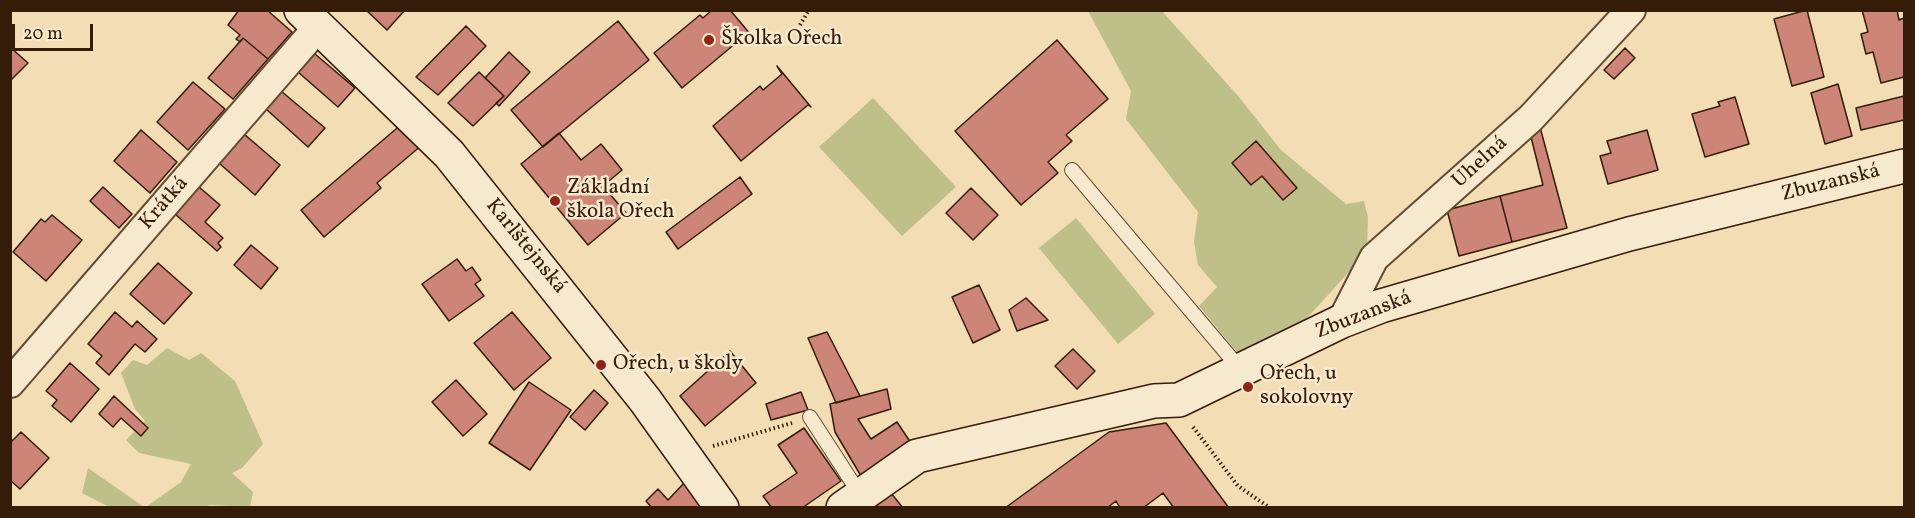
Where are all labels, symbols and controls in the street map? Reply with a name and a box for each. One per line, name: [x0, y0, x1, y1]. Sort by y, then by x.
scale bar: [15, 12, 96, 50]
text: 20 m: [23, 22, 63, 47]
place label: Školka Ořech: [721, 27, 843, 53]
marker: Školka Ořech: [702, 33, 716, 47]
street label: Uhelná: [1448, 132, 1514, 194]
street label: Zbuzanská: [1779, 160, 1883, 208]
street label: Krátká: [135, 172, 195, 236]
place label: Základní škola Ořech: [567, 176, 674, 226]
street label: Karlštejnská: [479, 194, 571, 300]
marker: Základní škola Ořech: [548, 194, 562, 208]
street label: Zbuzanská: [1312, 286, 1416, 346]
place label: Ořech, u školy: [613, 352, 743, 378]
marker: Ořech, u školy: [594, 358, 608, 372]
place label: Ořech, u sokolovny: [1260, 362, 1353, 412]
marker: Ořech, u sokolovny: [1241, 380, 1255, 394]

